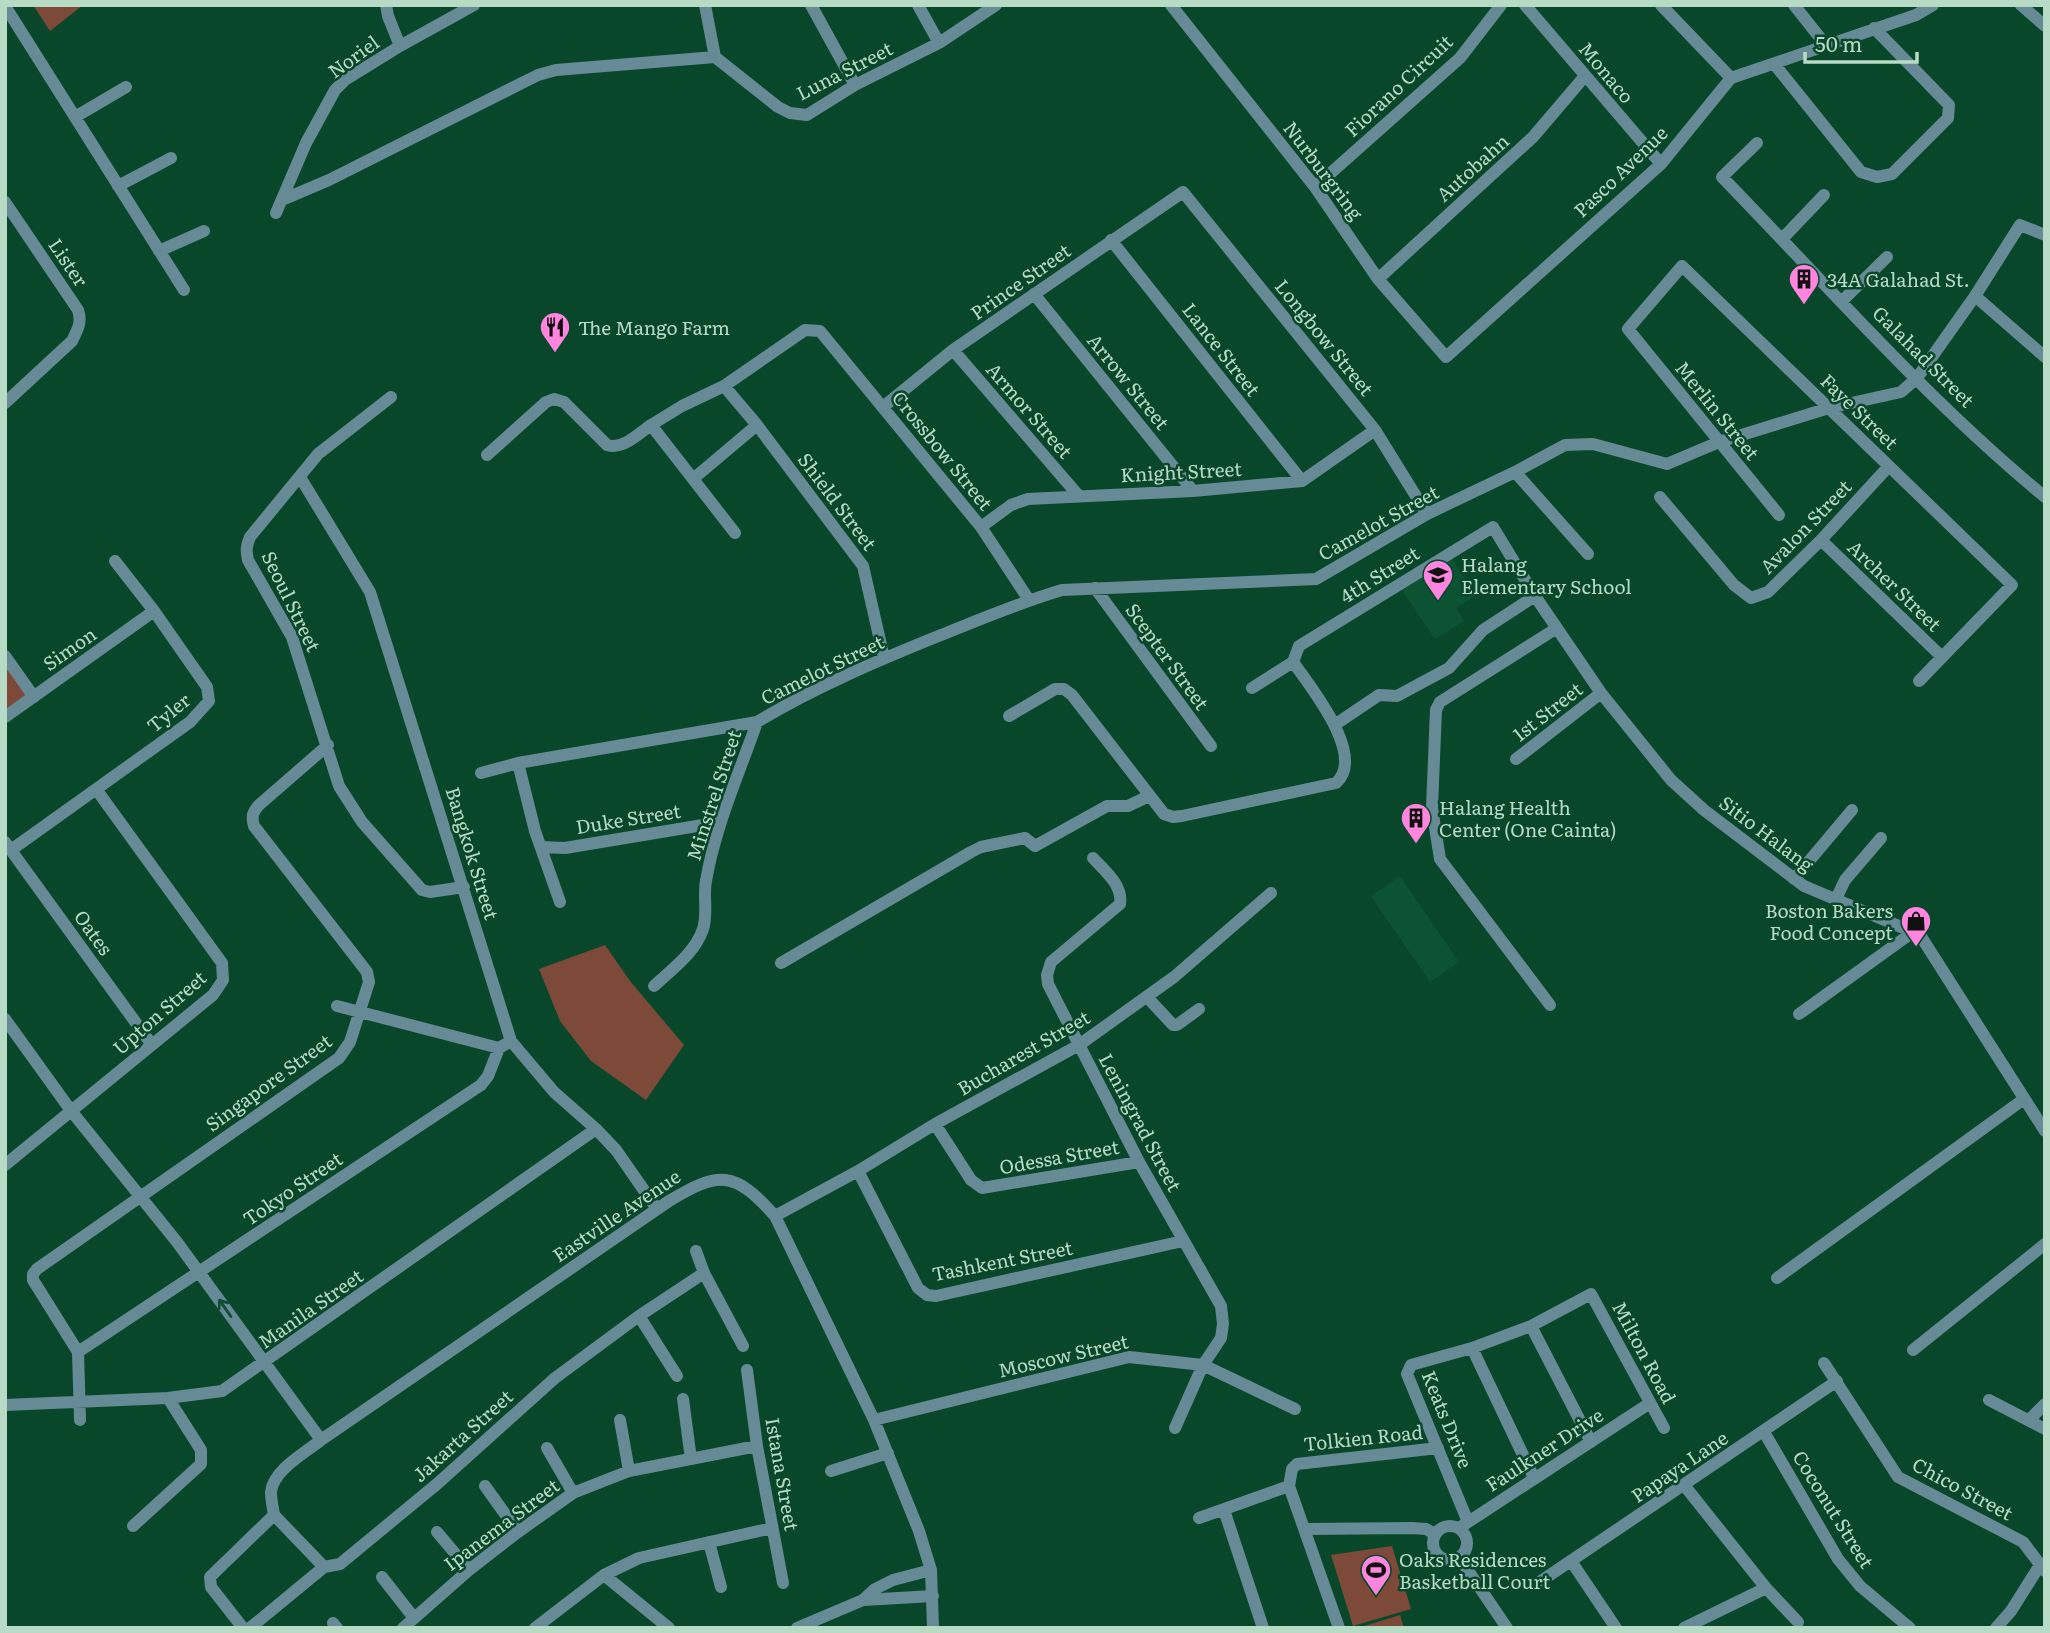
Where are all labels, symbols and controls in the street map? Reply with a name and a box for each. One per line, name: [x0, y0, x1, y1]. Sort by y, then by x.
scale bar: [1805, 21, 1917, 65]
street label: Fiorano Circuit: [1338, 27, 1458, 143]
text: 50 m: [1815, 27, 1862, 58]
street label: Noriel: [322, 28, 384, 84]
street label: Luna Street: [791, 34, 897, 106]
street label: Monaco: [1573, 35, 1641, 109]
street label: Nurburgring: [1278, 115, 1371, 226]
street label: Pasco Avenue: [1567, 119, 1673, 223]
street label: Autobahn: [1429, 127, 1515, 207]
street label: Lister: [43, 232, 95, 292]
street label: Prince Street: [964, 236, 1076, 326]
building icon: 34A Galahad St.: [1787, 262, 1821, 306]
place label: 34A Galahad St.: [1827, 265, 1970, 293]
street label: Longbow Street: [1269, 273, 1381, 402]
street label: Lance Street: [1176, 296, 1268, 402]
street label: Galahad Street: [1867, 299, 1981, 413]
restaurant icon: The Mango Farm: [538, 310, 572, 354]
place label: The Mango Farm: [578, 313, 730, 341]
street label: Arrow Street: [1081, 327, 1177, 435]
street label: Merlin Street: [1669, 354, 1767, 466]
street label: Armor Street: [980, 356, 1080, 464]
street label: Faye Street: [1815, 367, 1905, 456]
street label: Crossbow Street: [886, 384, 1000, 516]
street label: Shield Street: [792, 446, 884, 556]
street label: Knight Street: [1120, 454, 1243, 488]
street label: Avalon Street: [1753, 472, 1857, 579]
street label: Camelot Street: [1313, 477, 1444, 567]
street label: Archer Street: [1842, 533, 1948, 637]
street label: 4th Street: [1334, 538, 1424, 609]
street label: Seoul Street: [256, 546, 329, 656]
place label: Halang Elementary School: [1461, 550, 1632, 600]
school or university icon: Halang Elementary School: [1421, 558, 1455, 602]
street label: Scepter Street: [1120, 597, 1217, 716]
street label: Simon: [37, 619, 101, 677]
street label: Camelot Street: [756, 627, 889, 711]
street label: 1st Street: [1506, 675, 1588, 747]
street label: Tyler: [140, 686, 196, 738]
street label: Minstrel Street: [679, 726, 747, 864]
street label: Bangkok Street: [440, 783, 507, 923]
street label: Sitio Halang: [1714, 788, 1820, 878]
place label: Halang Health Center (One Cainta): [1439, 793, 1617, 843]
street label: Duke Street: [573, 796, 683, 840]
building icon: Halang Health Center (One Cainta): [1399, 801, 1433, 845]
place label: Boston Bakers Food Concept: [1765, 896, 1893, 946]
street label: Oates: [68, 904, 120, 961]
shop icon: Boston Bakers Food Concept: [1899, 904, 1933, 948]
street label: Upton Street: [106, 963, 212, 1061]
street label: Bucharest Street: [951, 1002, 1095, 1101]
street label: Singapore Street: [199, 1026, 337, 1137]
street label: Leningrad Street: [1093, 1048, 1189, 1196]
street label: Odessa Street: [997, 1132, 1121, 1180]
street label: Tokyo Street: [237, 1144, 348, 1232]
street label: Eastville Avenue: [547, 1162, 686, 1268]
street label: Tashkent Street: [929, 1233, 1075, 1287]
street label: Manila Street: [252, 1261, 368, 1355]
street label: Milton Road: [1606, 1296, 1684, 1409]
one-way arrow: [218, 1299, 232, 1318]
street label: Moscow Street: [995, 1326, 1131, 1384]
street label: Keats Drive: [1416, 1366, 1480, 1472]
street label: Jakarta Street: [406, 1382, 519, 1488]
street label: Faulkner Drive: [1480, 1400, 1609, 1498]
street label: Istana Street: [759, 1415, 807, 1533]
street label: Tolkien Road: [1302, 1417, 1424, 1457]
street label: Papaya Lane: [1625, 1423, 1733, 1509]
street label: Coconut Street: [1787, 1445, 1882, 1574]
street label: Chico Street: [1908, 1450, 2019, 1526]
street label: Ipanema Street: [437, 1471, 565, 1577]
place label: Oaks Residences Basketball Court: [1399, 1545, 1550, 1595]
sports icon: Oaks Residences Basketball Court: [1359, 1553, 1393, 1597]

